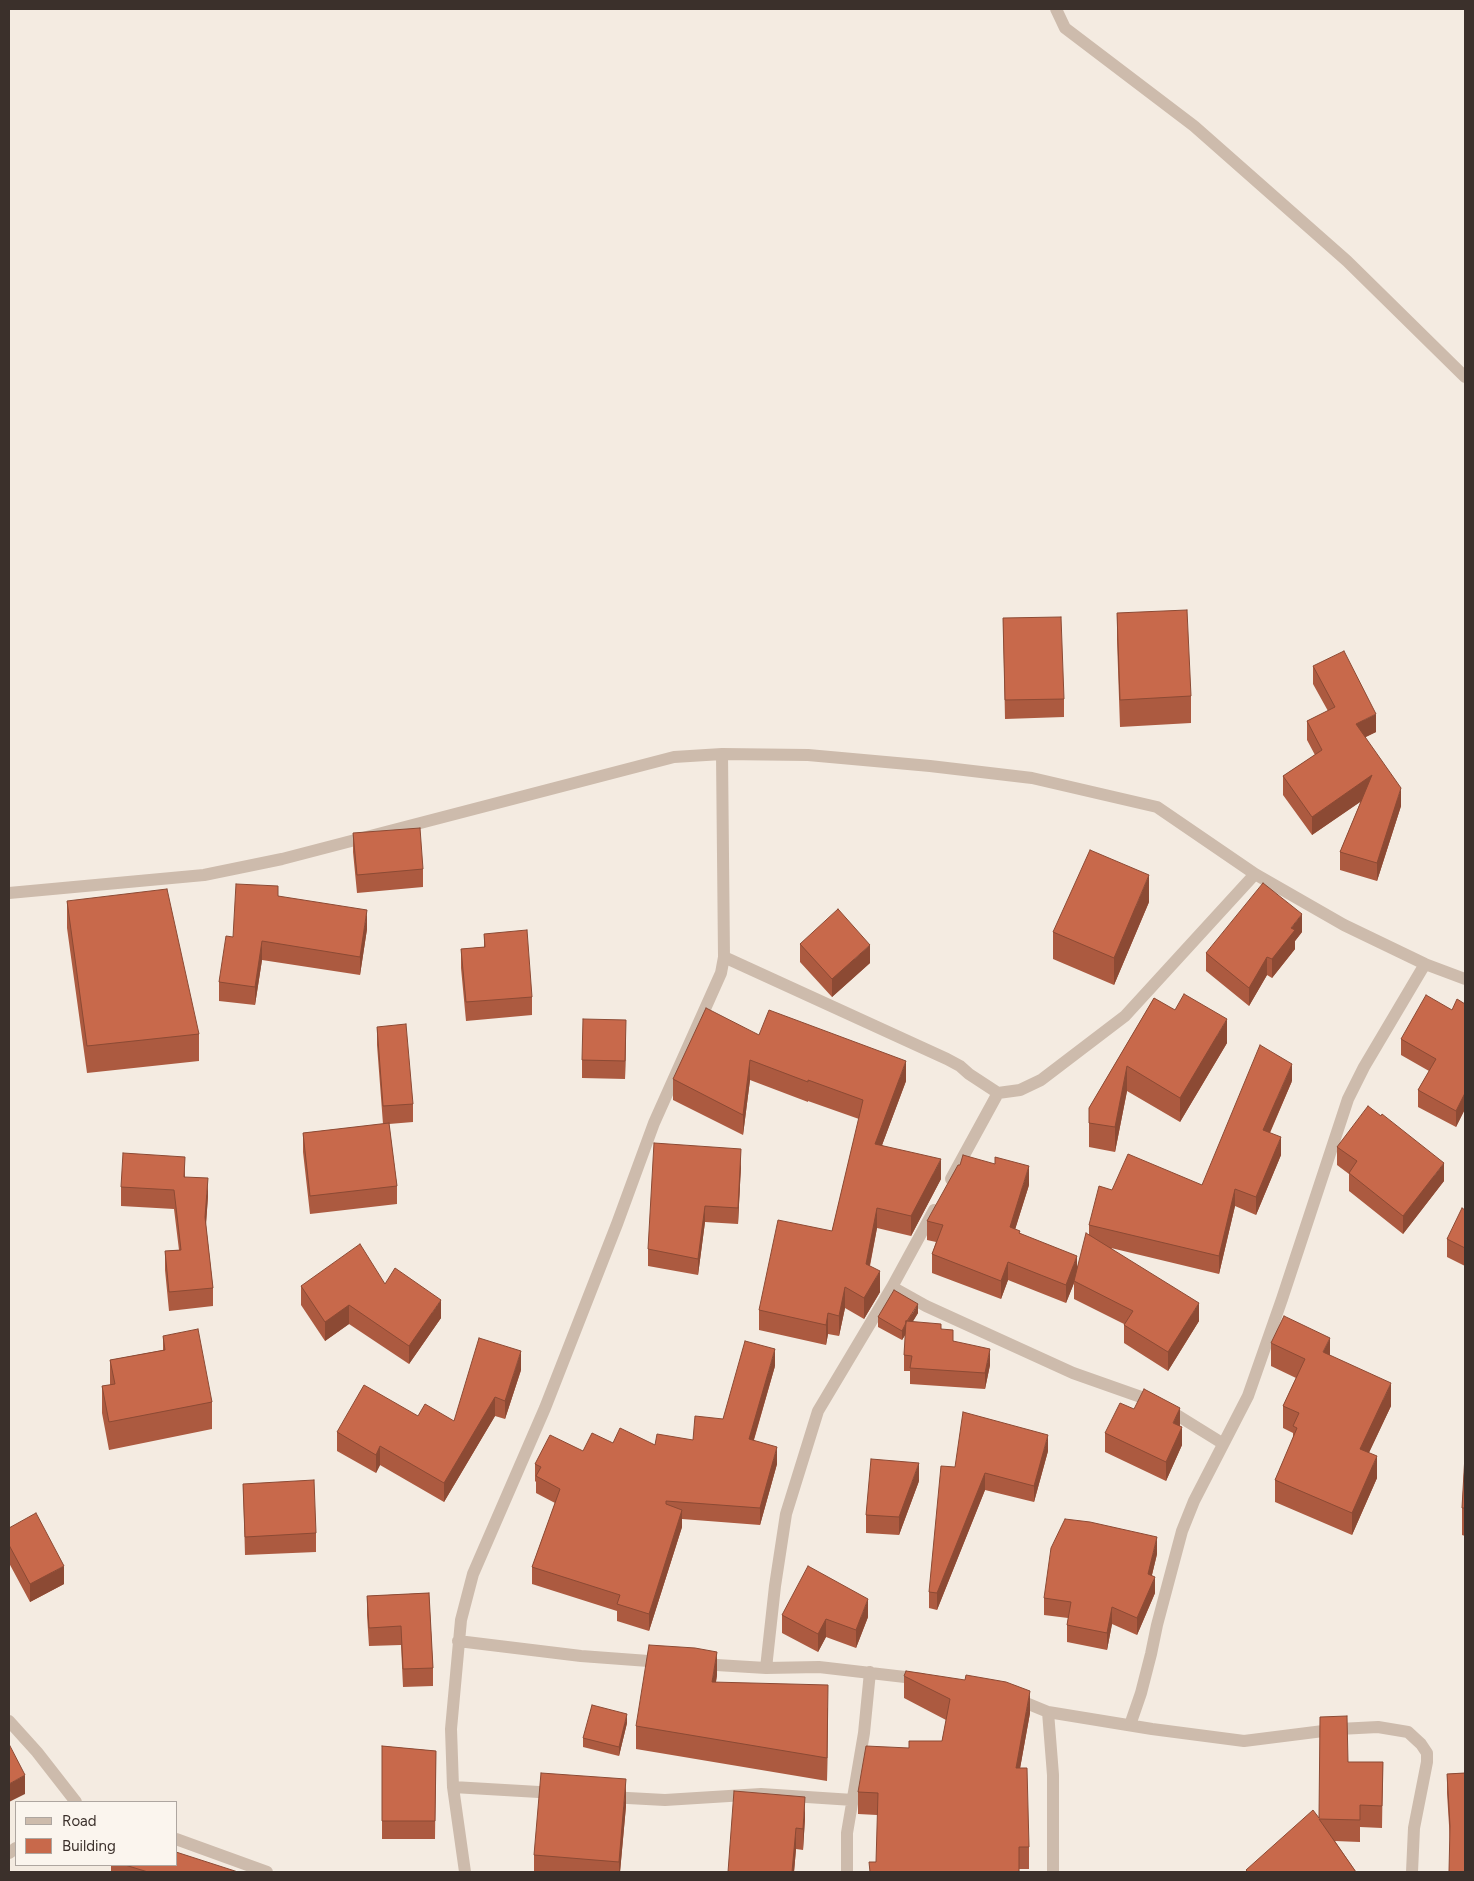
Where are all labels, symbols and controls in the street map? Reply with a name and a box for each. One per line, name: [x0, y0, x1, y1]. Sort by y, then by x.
legend: [15, 1801, 178, 1866]
text: Road: [62, 1812, 97, 1830]
text: Building: [62, 1837, 116, 1855]

